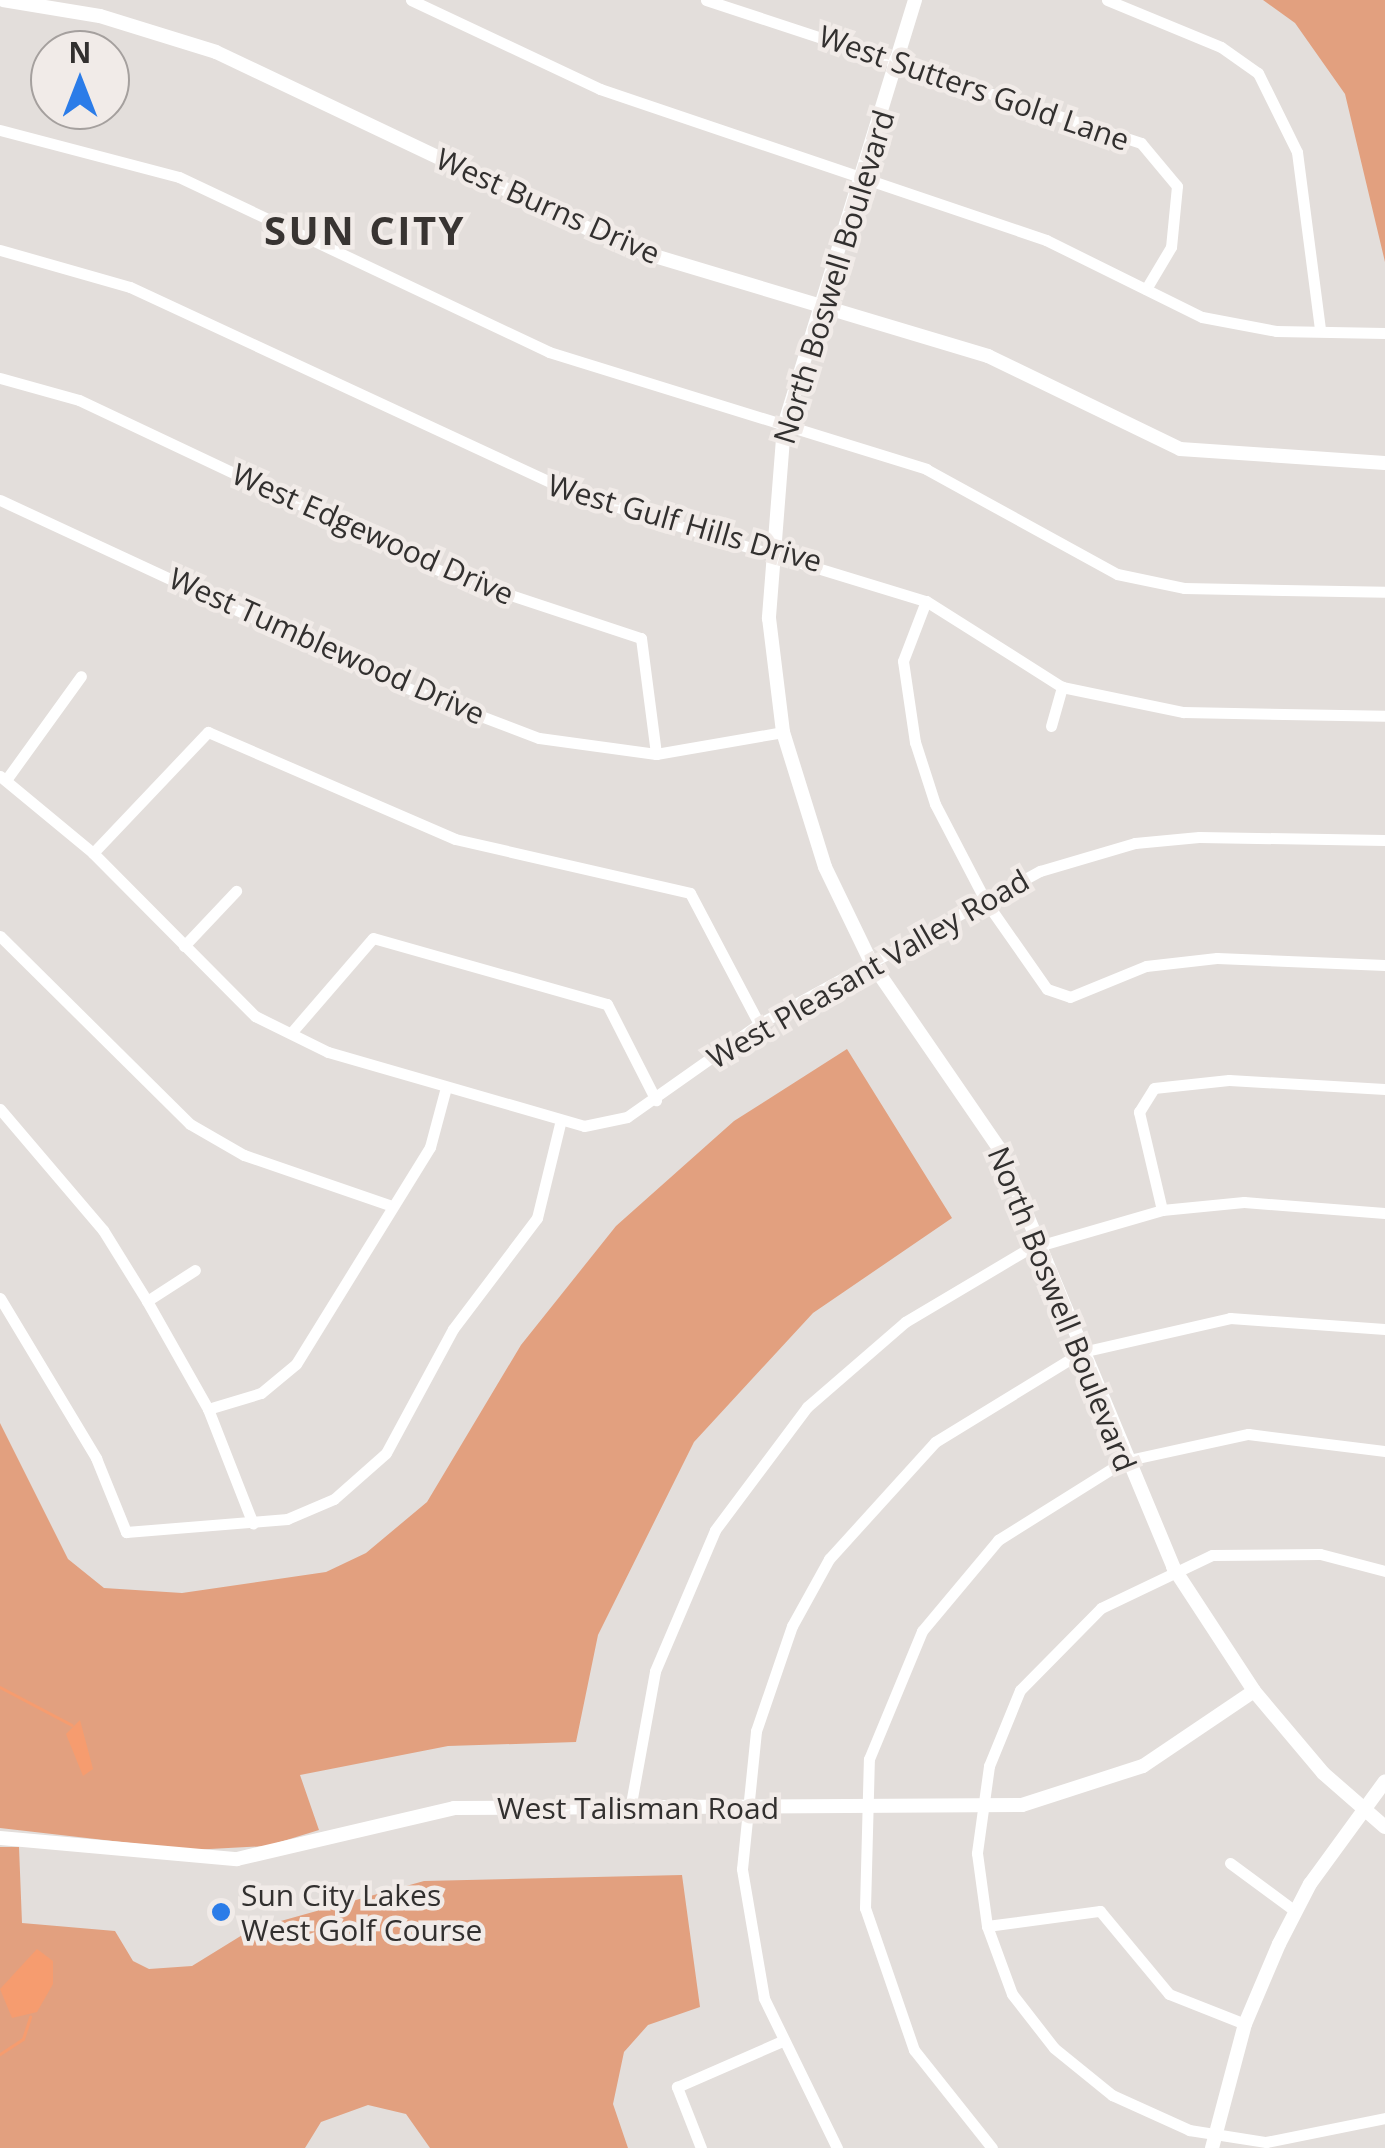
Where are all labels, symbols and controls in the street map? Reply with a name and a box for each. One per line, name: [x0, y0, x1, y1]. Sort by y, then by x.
street label: West Sutters Gold Lane: [814, 18, 1134, 158]
north arrow: [30, 30, 130, 130]
text: N: [69, 33, 91, 71]
street label: North Boswell Boulevard: [766, 106, 902, 448]
street label: West Burns Drive: [430, 140, 666, 272]
district label: SUN CITY: [264, 206, 466, 254]
street label: West Edgewood Drive: [227, 456, 519, 612]
street label: West Gulf Hills Drive: [544, 467, 826, 579]
street label: West Tumblewood Drive: [164, 560, 490, 732]
street label: West Pleasant Valley Road: [701, 862, 1035, 1076]
street label: North Boswell Boulevard: [980, 1141, 1144, 1477]
street label: West Talisman Road: [497, 1790, 779, 1826]
place label: Sun City Lakes West Golf Course: [241, 1877, 482, 1948]
marker: Sun City Lakes West Golf Course: [210, 1901, 232, 1923]

